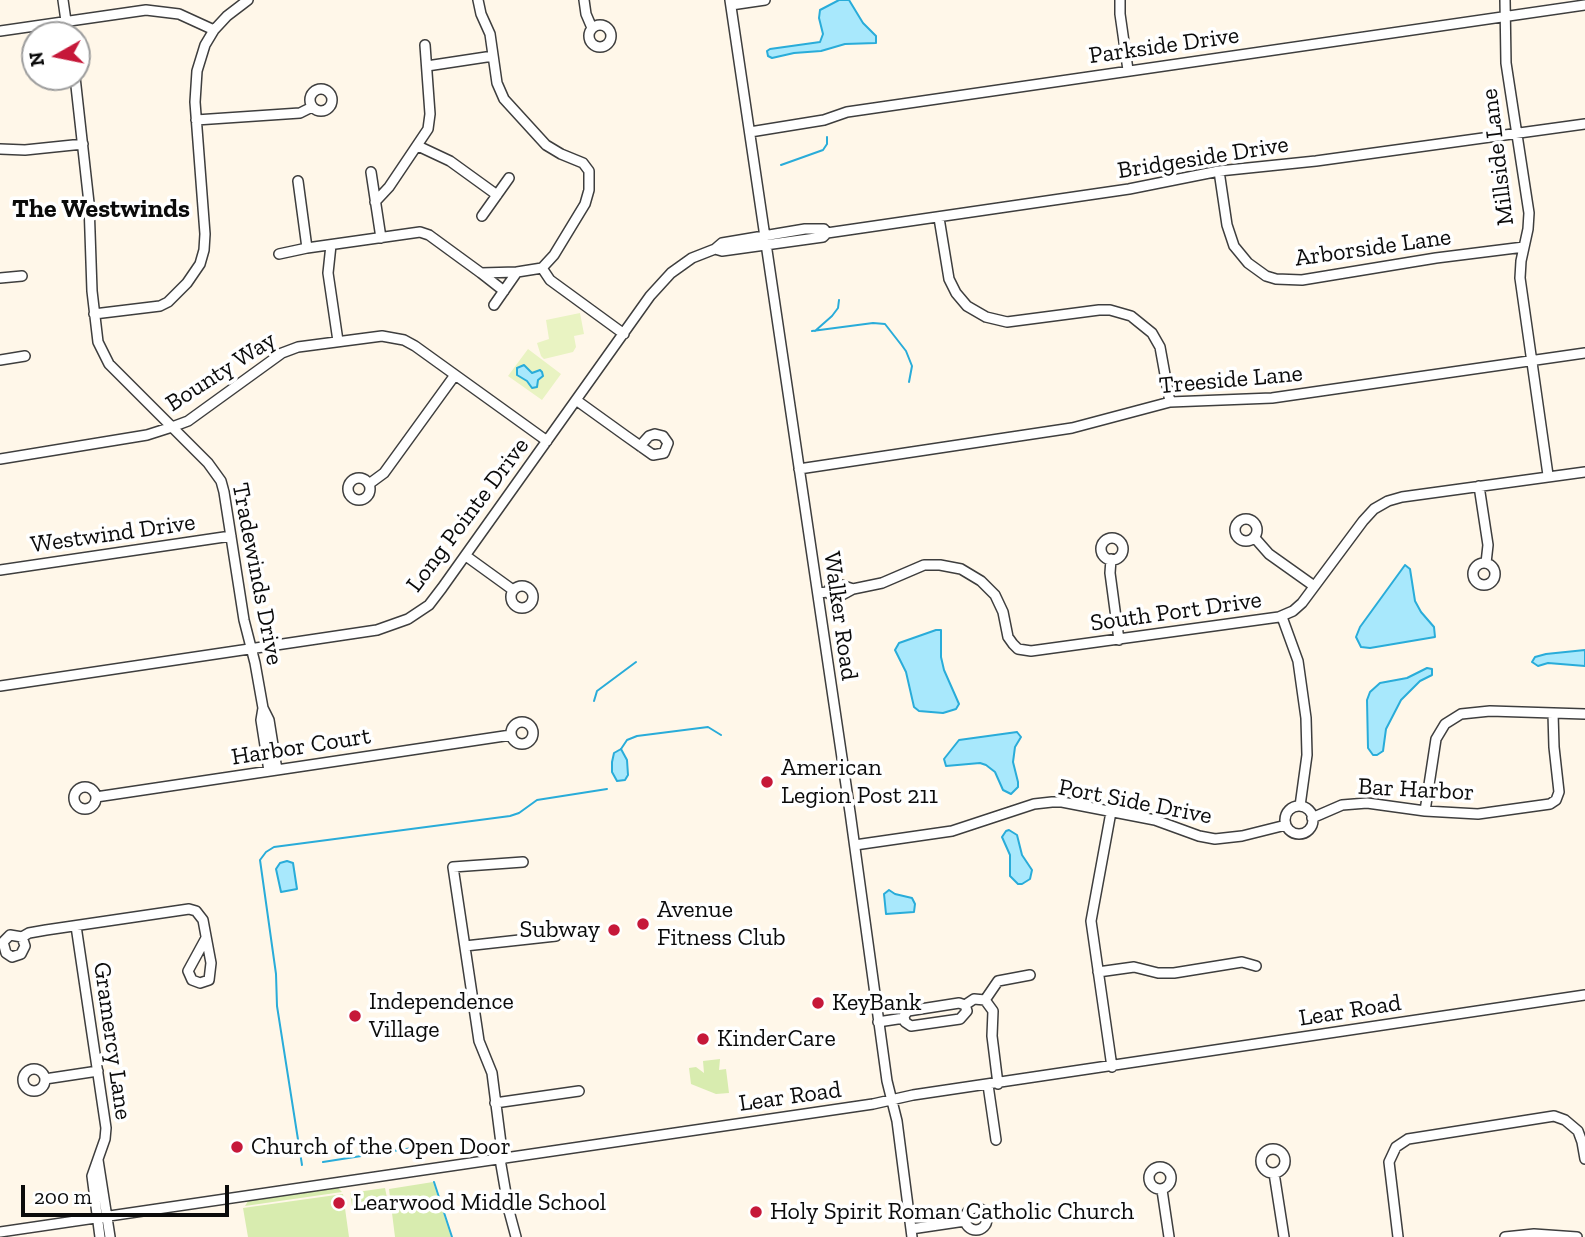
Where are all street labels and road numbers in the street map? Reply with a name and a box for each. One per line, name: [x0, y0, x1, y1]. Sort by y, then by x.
street label: Parkside Drive: [1087, 21, 1241, 71]
street label: Millside Lane: [1475, 87, 1521, 227]
street label: Bridgeside Drive: [1116, 130, 1290, 186]
street label: Arborside Lane: [1293, 223, 1453, 273]
street label: Bounty Way: [161, 326, 281, 418]
street label: Treeside Lane: [1158, 359, 1304, 401]
street label: Long Pointe Drive: [401, 432, 535, 598]
street label: Tradewinds Drive: [225, 480, 289, 668]
street label: Westwind Drive: [29, 508, 197, 560]
street label: Walker Road: [817, 550, 863, 682]
street label: South Port Drive: [1088, 586, 1264, 638]
street label: Harbor Court: [229, 722, 373, 772]
street label: Port Side Drive: [1056, 773, 1214, 831]
street label: Bar Harbor: [1357, 773, 1475, 807]
street label: Gramercy Lane: [87, 960, 137, 1122]
street label: Lear Road: [1297, 989, 1403, 1033]
street label: Lear Road: [737, 1076, 843, 1118]

